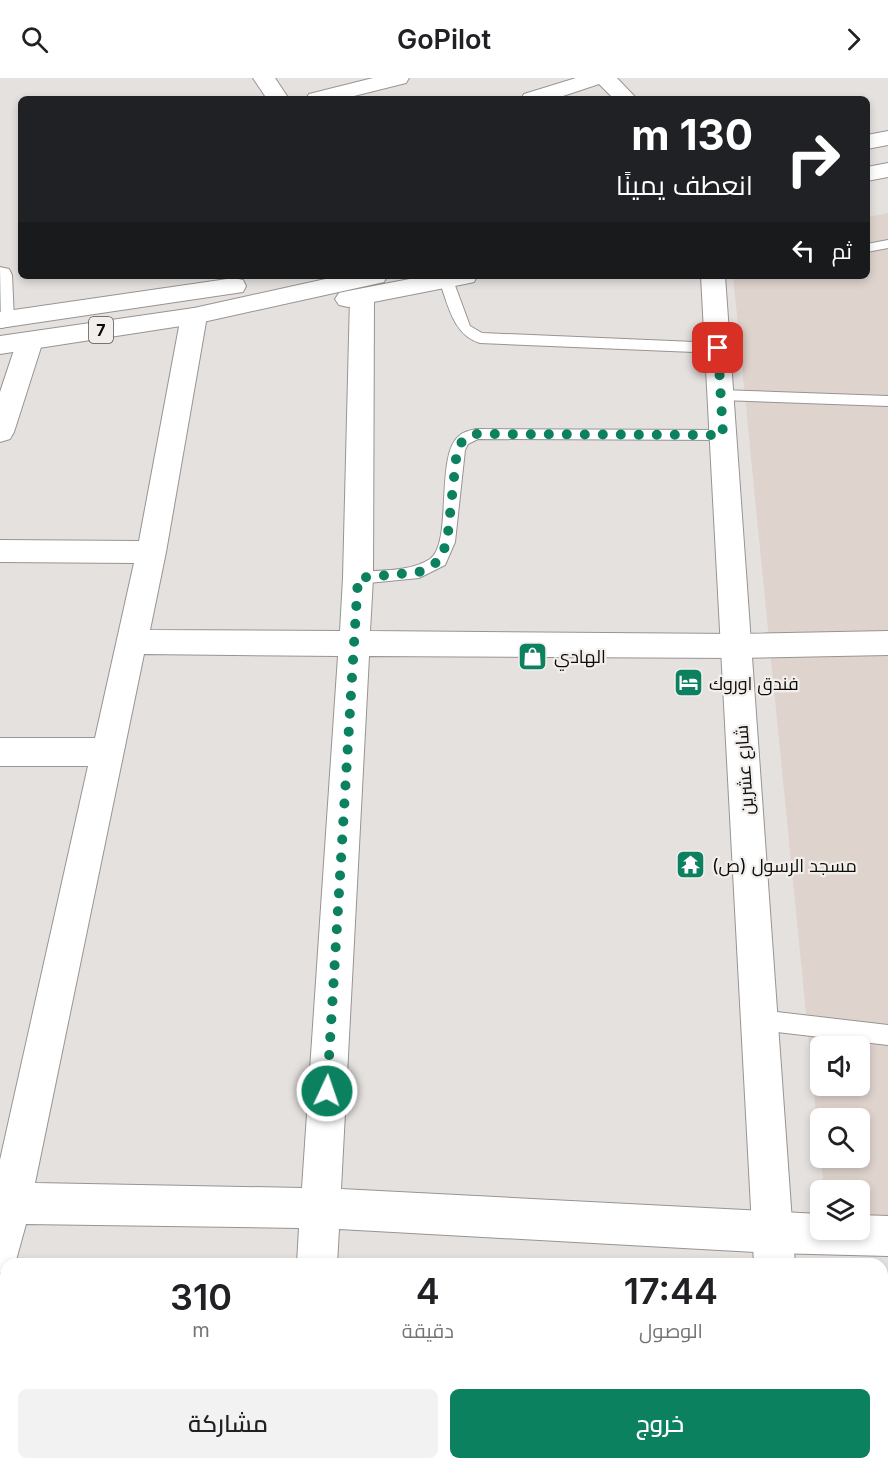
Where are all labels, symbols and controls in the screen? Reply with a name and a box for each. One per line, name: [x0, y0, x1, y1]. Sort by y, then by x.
icon: search: [18, 23, 51, 56]
text: GoPilot: [397, 23, 491, 56]
icon: forward: [837, 23, 870, 56]
text: 130 m: [631, 109, 753, 160]
icon: right: [774, 120, 852, 198]
text: انعطف يمينًا: [616, 169, 753, 202]
icon: left: [787, 234, 820, 267]
text: ثم: [832, 238, 852, 264]
road number: 7: [89, 317, 113, 343]
pin: [692, 322, 743, 373]
icon: arrive: [701, 331, 734, 364]
shop icon: الهادي: [517, 640, 549, 672]
place label: الهادي: [554, 646, 606, 671]
hotel icon: فندق اوروك: [672, 667, 704, 699]
place label: فندق اوروك: [709, 673, 799, 696]
street label: شارع عشرين: [730, 724, 760, 816]
temple icon: مسجد الرسول (ص): [675, 849, 707, 881]
place label: مسجد الرسول (ص): [712, 855, 857, 877]
map controls: [810, 1036, 870, 1240]
button: sound: [810, 1036, 870, 1096]
position arrow: [295, 1059, 359, 1123]
button: search: [810, 1108, 870, 1168]
button: layers: [810, 1180, 870, 1240]
text: 4: [416, 1269, 440, 1313]
text: 17:44: [624, 1269, 718, 1313]
text: 310: [170, 1275, 232, 1319]
text: m: [192, 1318, 210, 1342]
text: دقيقة: [402, 1319, 454, 1343]
text: الوصول: [639, 1319, 703, 1343]
button: مشاركة: [18, 1389, 438, 1458]
button: خروج: [450, 1389, 870, 1458]

